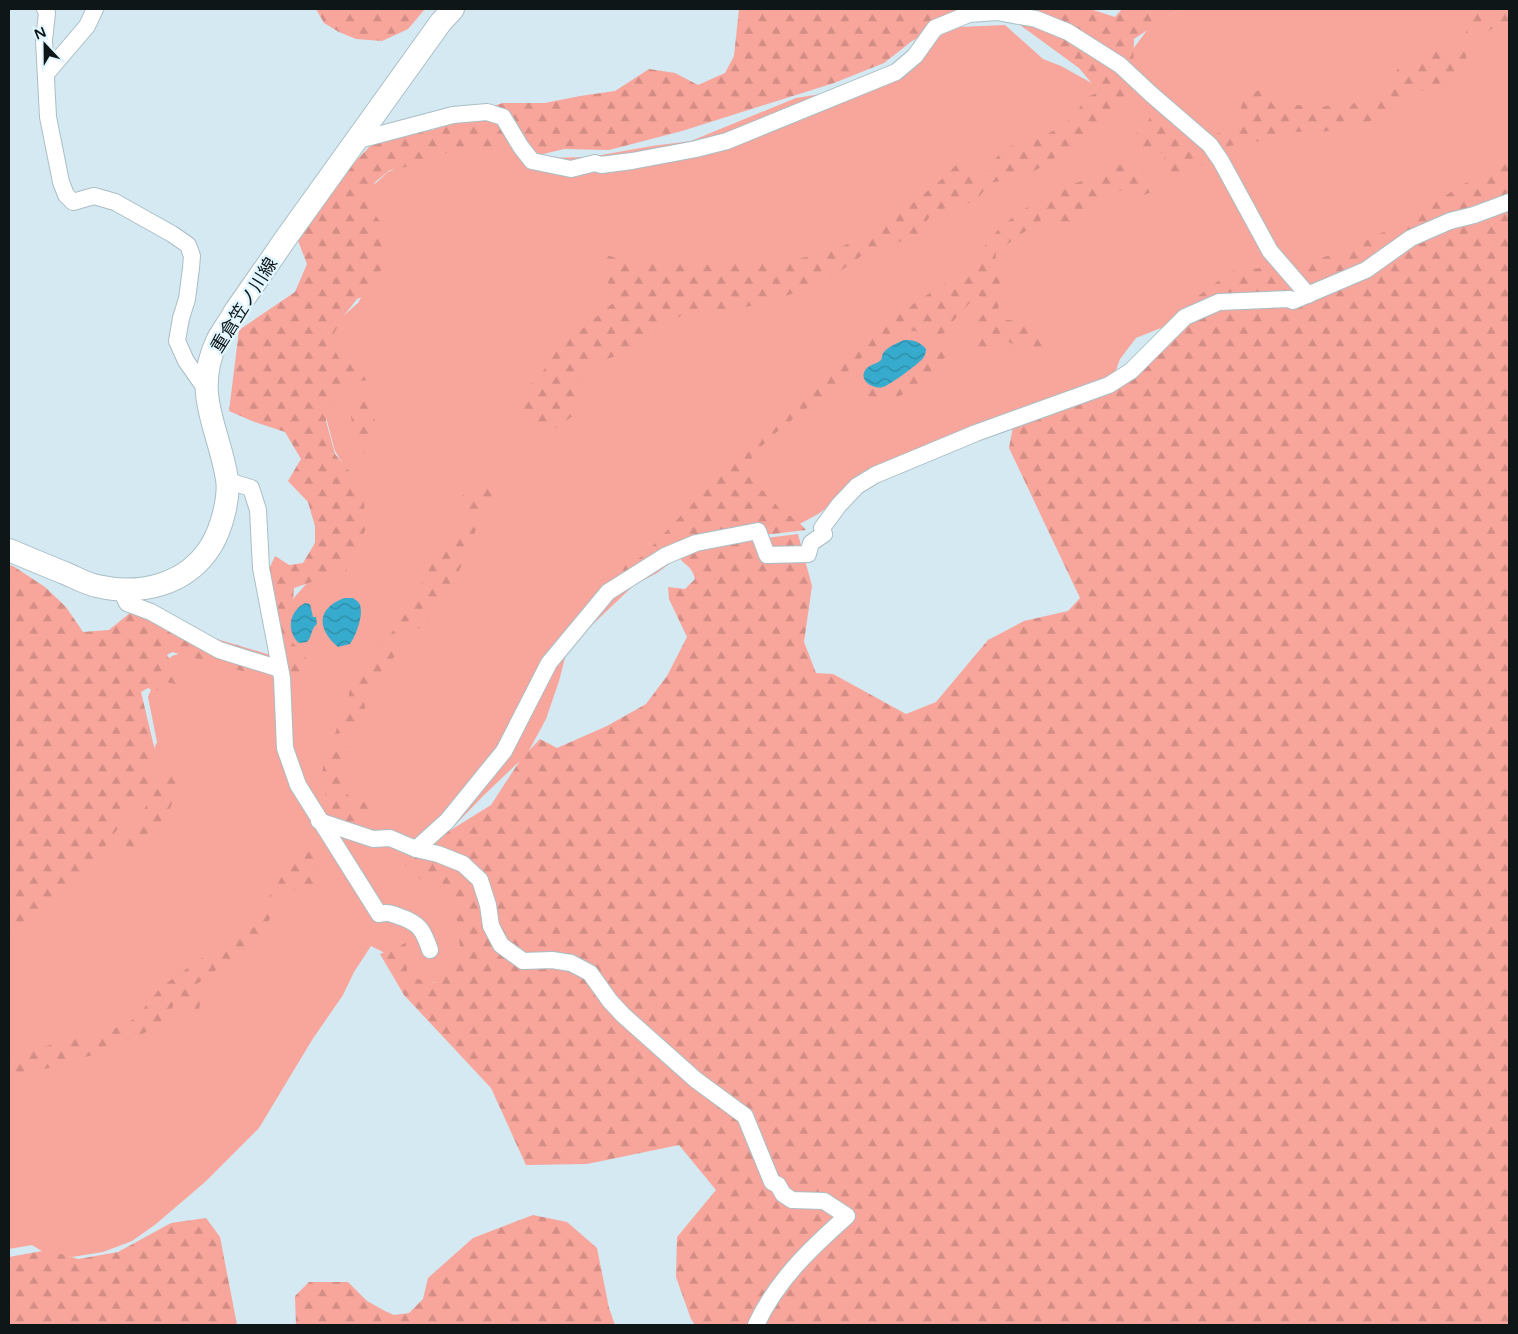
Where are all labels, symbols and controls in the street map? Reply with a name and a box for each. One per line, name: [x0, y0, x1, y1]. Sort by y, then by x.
north arrow: [20, 20, 70, 70]
text: N: [32, 23, 49, 43]
street label: 重倉笠ノ川線: [206, 253, 282, 357]

